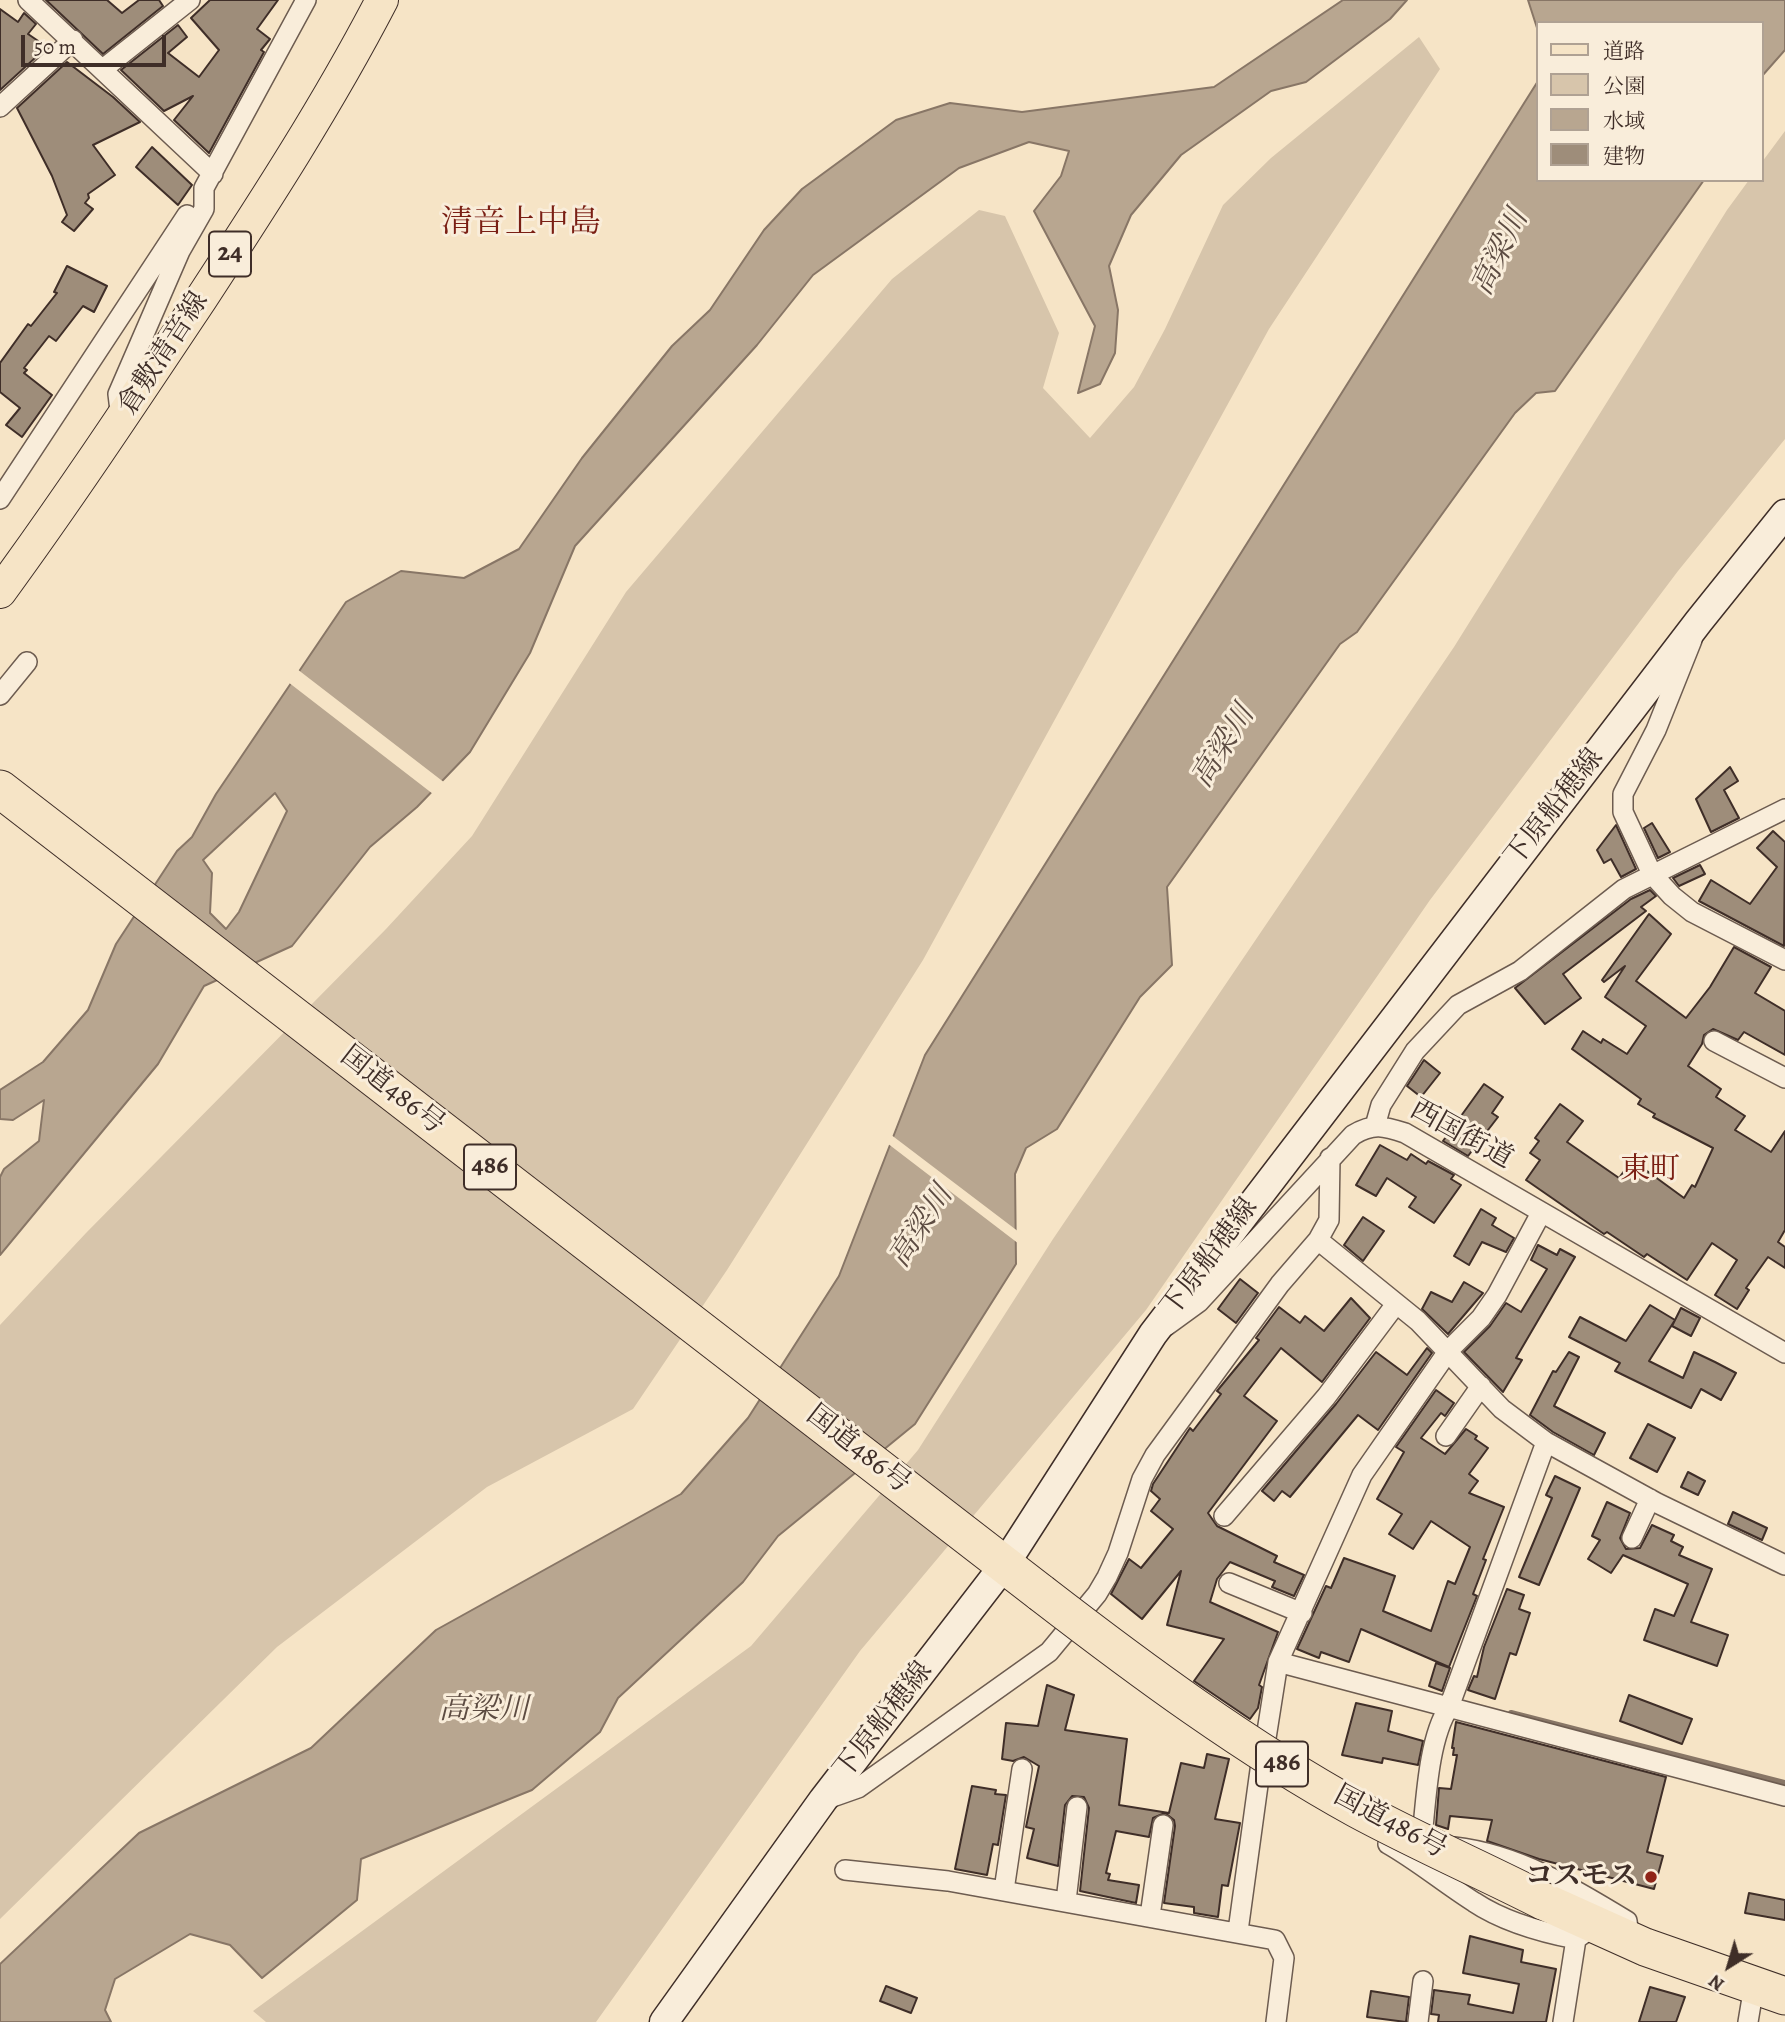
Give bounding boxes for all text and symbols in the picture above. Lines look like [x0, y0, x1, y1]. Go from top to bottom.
scale bar [24, 21, 170, 65]
legend [1536, 21, 1764, 182]
text: 50 m [34, 33, 76, 61]
text: 道路 [1603, 37, 1645, 65]
text: 公園 [1603, 72, 1645, 100]
text: 水域 [1603, 107, 1645, 135]
text: 建物 [1603, 142, 1645, 170]
district label: 清音上中島 [441, 205, 601, 243]
water label: 高梁川 [1465, 205, 1537, 301]
road number: 24 [209, 232, 251, 276]
street label: 倉敷清音線 [112, 286, 216, 422]
water label: 高梁川 [1185, 699, 1263, 795]
street label: 下原船穂線 [1499, 742, 1611, 874]
street label: 国道486号 [333, 1040, 451, 1142]
street label: 西国街道 [1404, 1093, 1518, 1177]
road number: 486 [464, 1144, 516, 1190]
district label: 東町 [1620, 1153, 1680, 1189]
water label: 高梁川 [882, 1179, 962, 1275]
street label: 下原船穂線 [1154, 1192, 1266, 1324]
street label: 国道486号 [799, 1399, 917, 1501]
street label: 下原船穂線 [828, 1655, 940, 1787]
water label: 高梁川 [439, 1693, 529, 1729]
road number: 486 [1256, 1742, 1308, 1786]
street label: 国道486号 [1328, 1779, 1452, 1867]
place label: コスモス [1525, 1860, 1637, 1894]
marker: コスモス [1643, 1869, 1659, 1885]
north arrow [1694, 1931, 1764, 2001]
text: N [1703, 1968, 1730, 1997]

